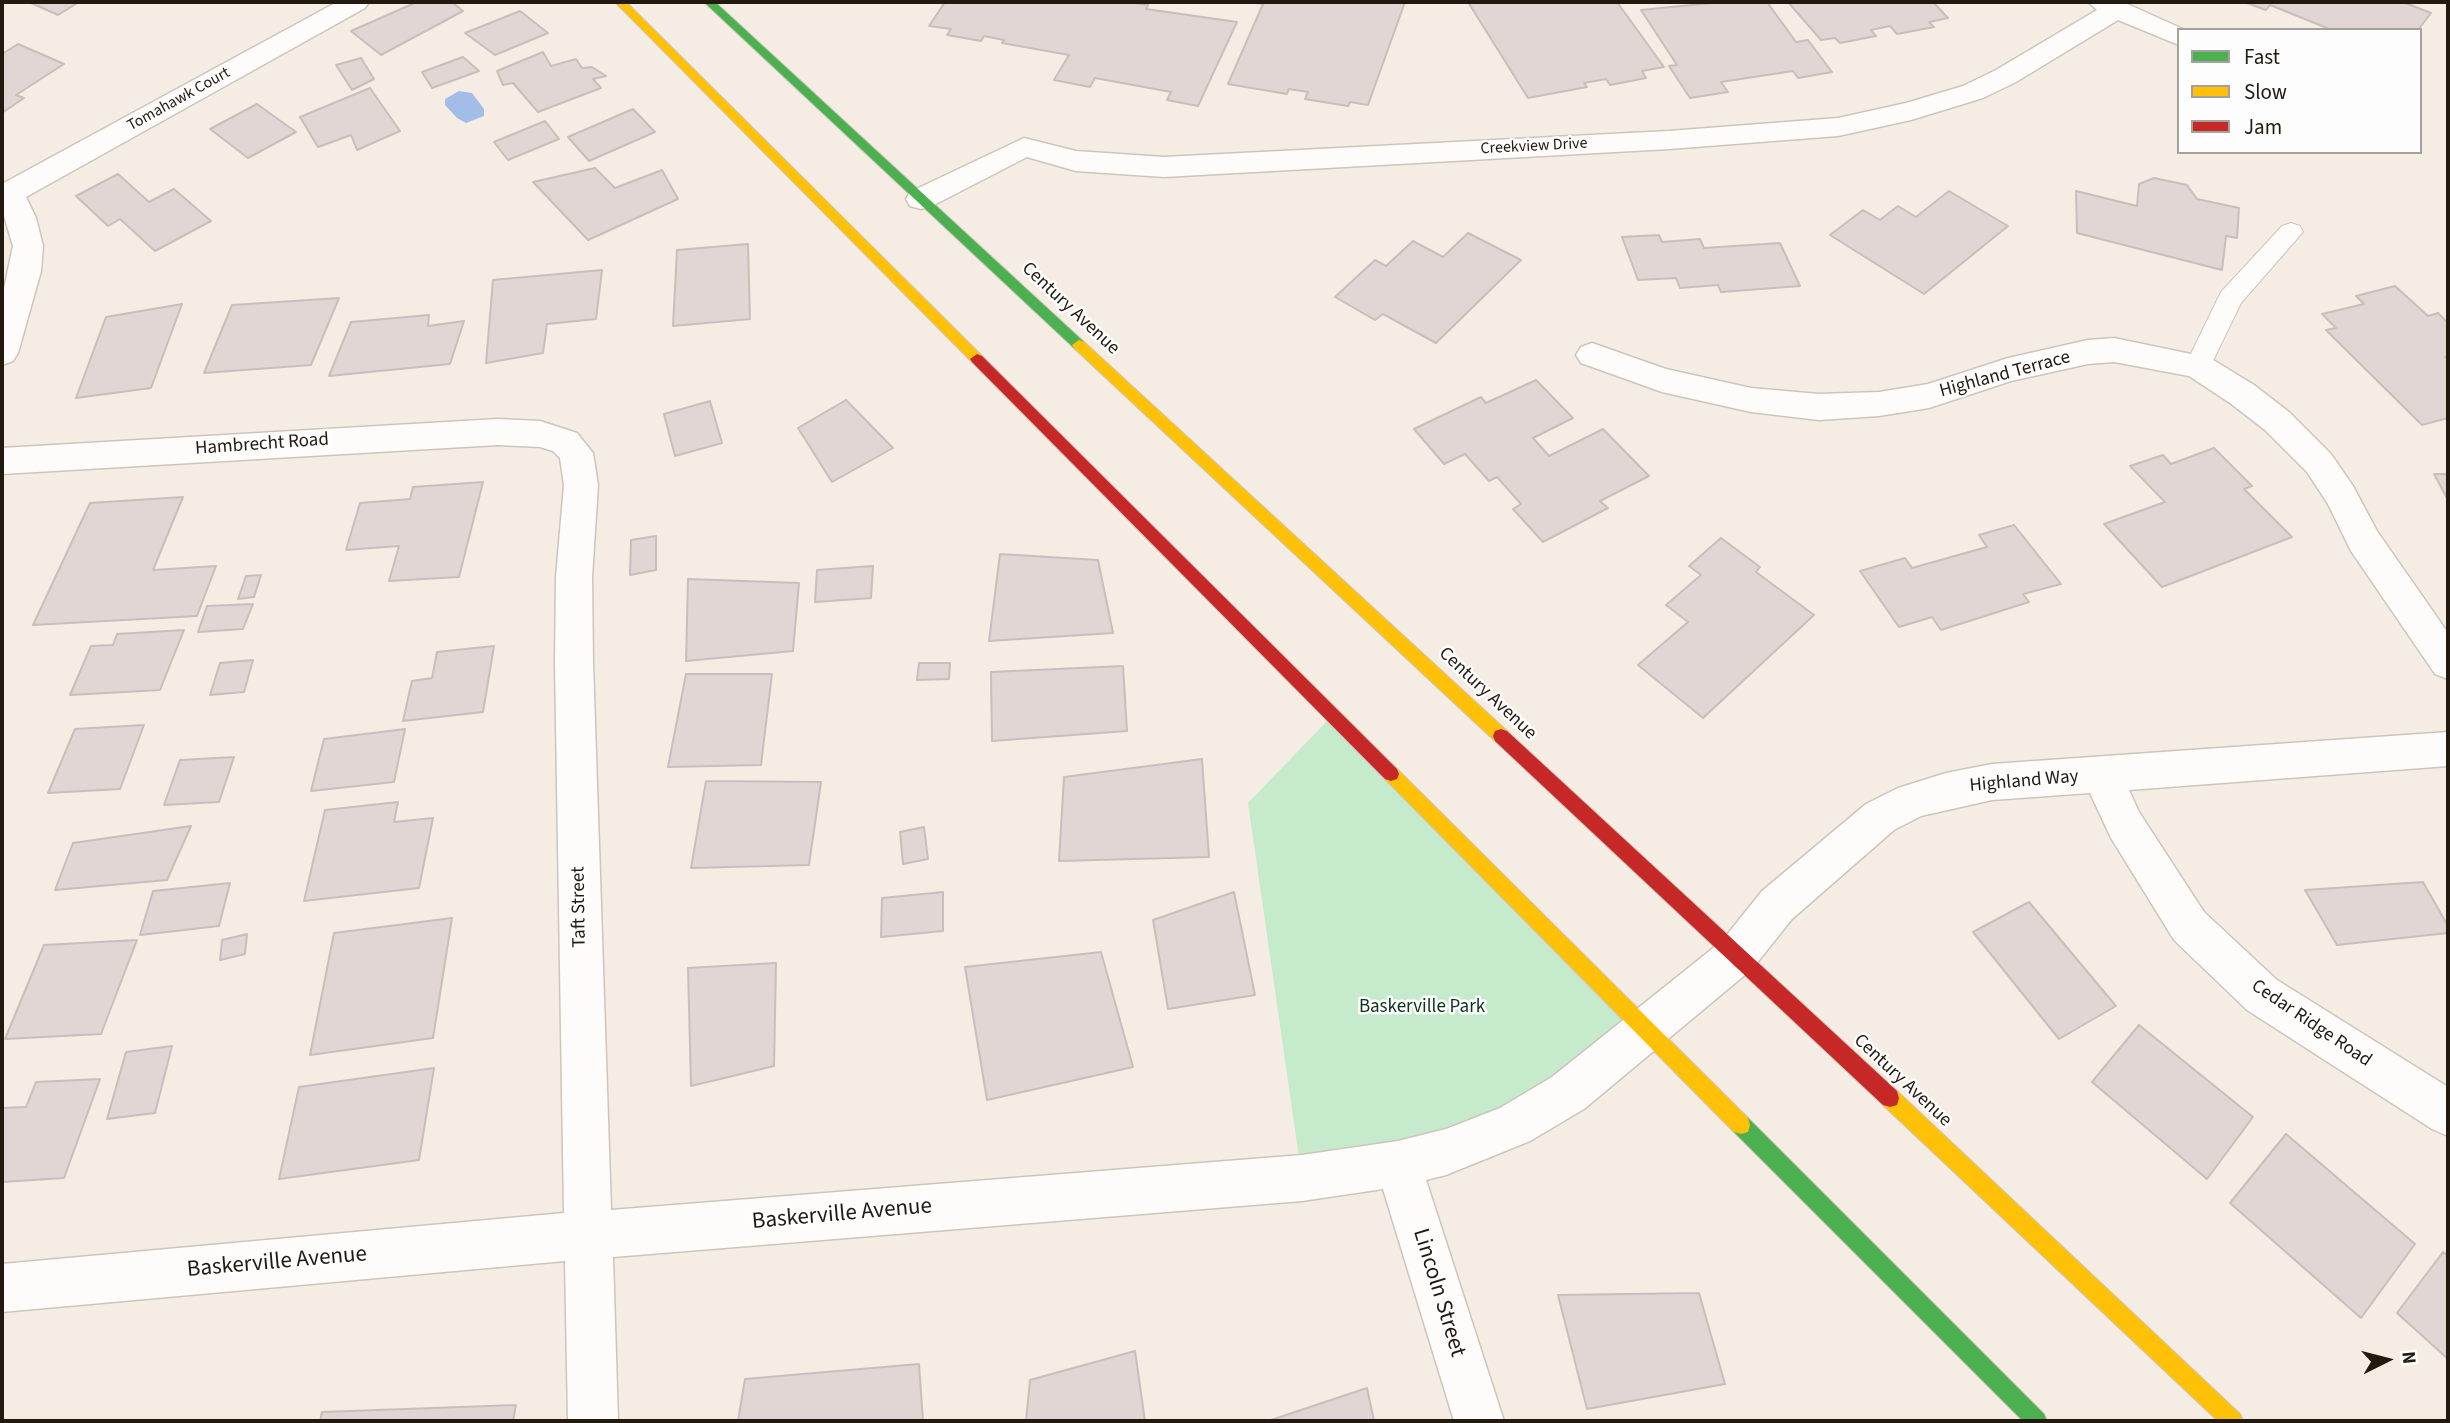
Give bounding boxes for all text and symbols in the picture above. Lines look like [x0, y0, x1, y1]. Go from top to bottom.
legend [2177, 28, 2422, 154]
text: Fast [2244, 42, 2280, 72]
street label: Tomahawk Court [124, 64, 234, 136]
text: Slow [2244, 77, 2287, 107]
text: Jam [2244, 112, 2282, 142]
street label: Creekview Drive [1480, 135, 1588, 159]
street label: Century Avenue [1016, 258, 1124, 360]
street label: Highland Terrace [1937, 347, 2073, 403]
street label: Hambrecht Road [194, 429, 330, 461]
street label: Century Avenue [1433, 643, 1541, 745]
street label: Highland Way [1969, 766, 2079, 798]
street label: Taft Street [568, 866, 592, 948]
street label: Cedar Ridge Road [2247, 975, 2375, 1073]
park label: Baskerville Park [1359, 997, 1485, 1019]
street label: Century Avenue [1848, 1030, 1956, 1132]
street label: Baskerville Avenue [751, 1193, 933, 1237]
street label: Lincoln Street [1405, 1226, 1471, 1360]
street label: Baskerville Avenue [186, 1241, 368, 1285]
north arrow [2352, 1325, 2422, 1395]
text: N [2394, 1350, 2422, 1365]

